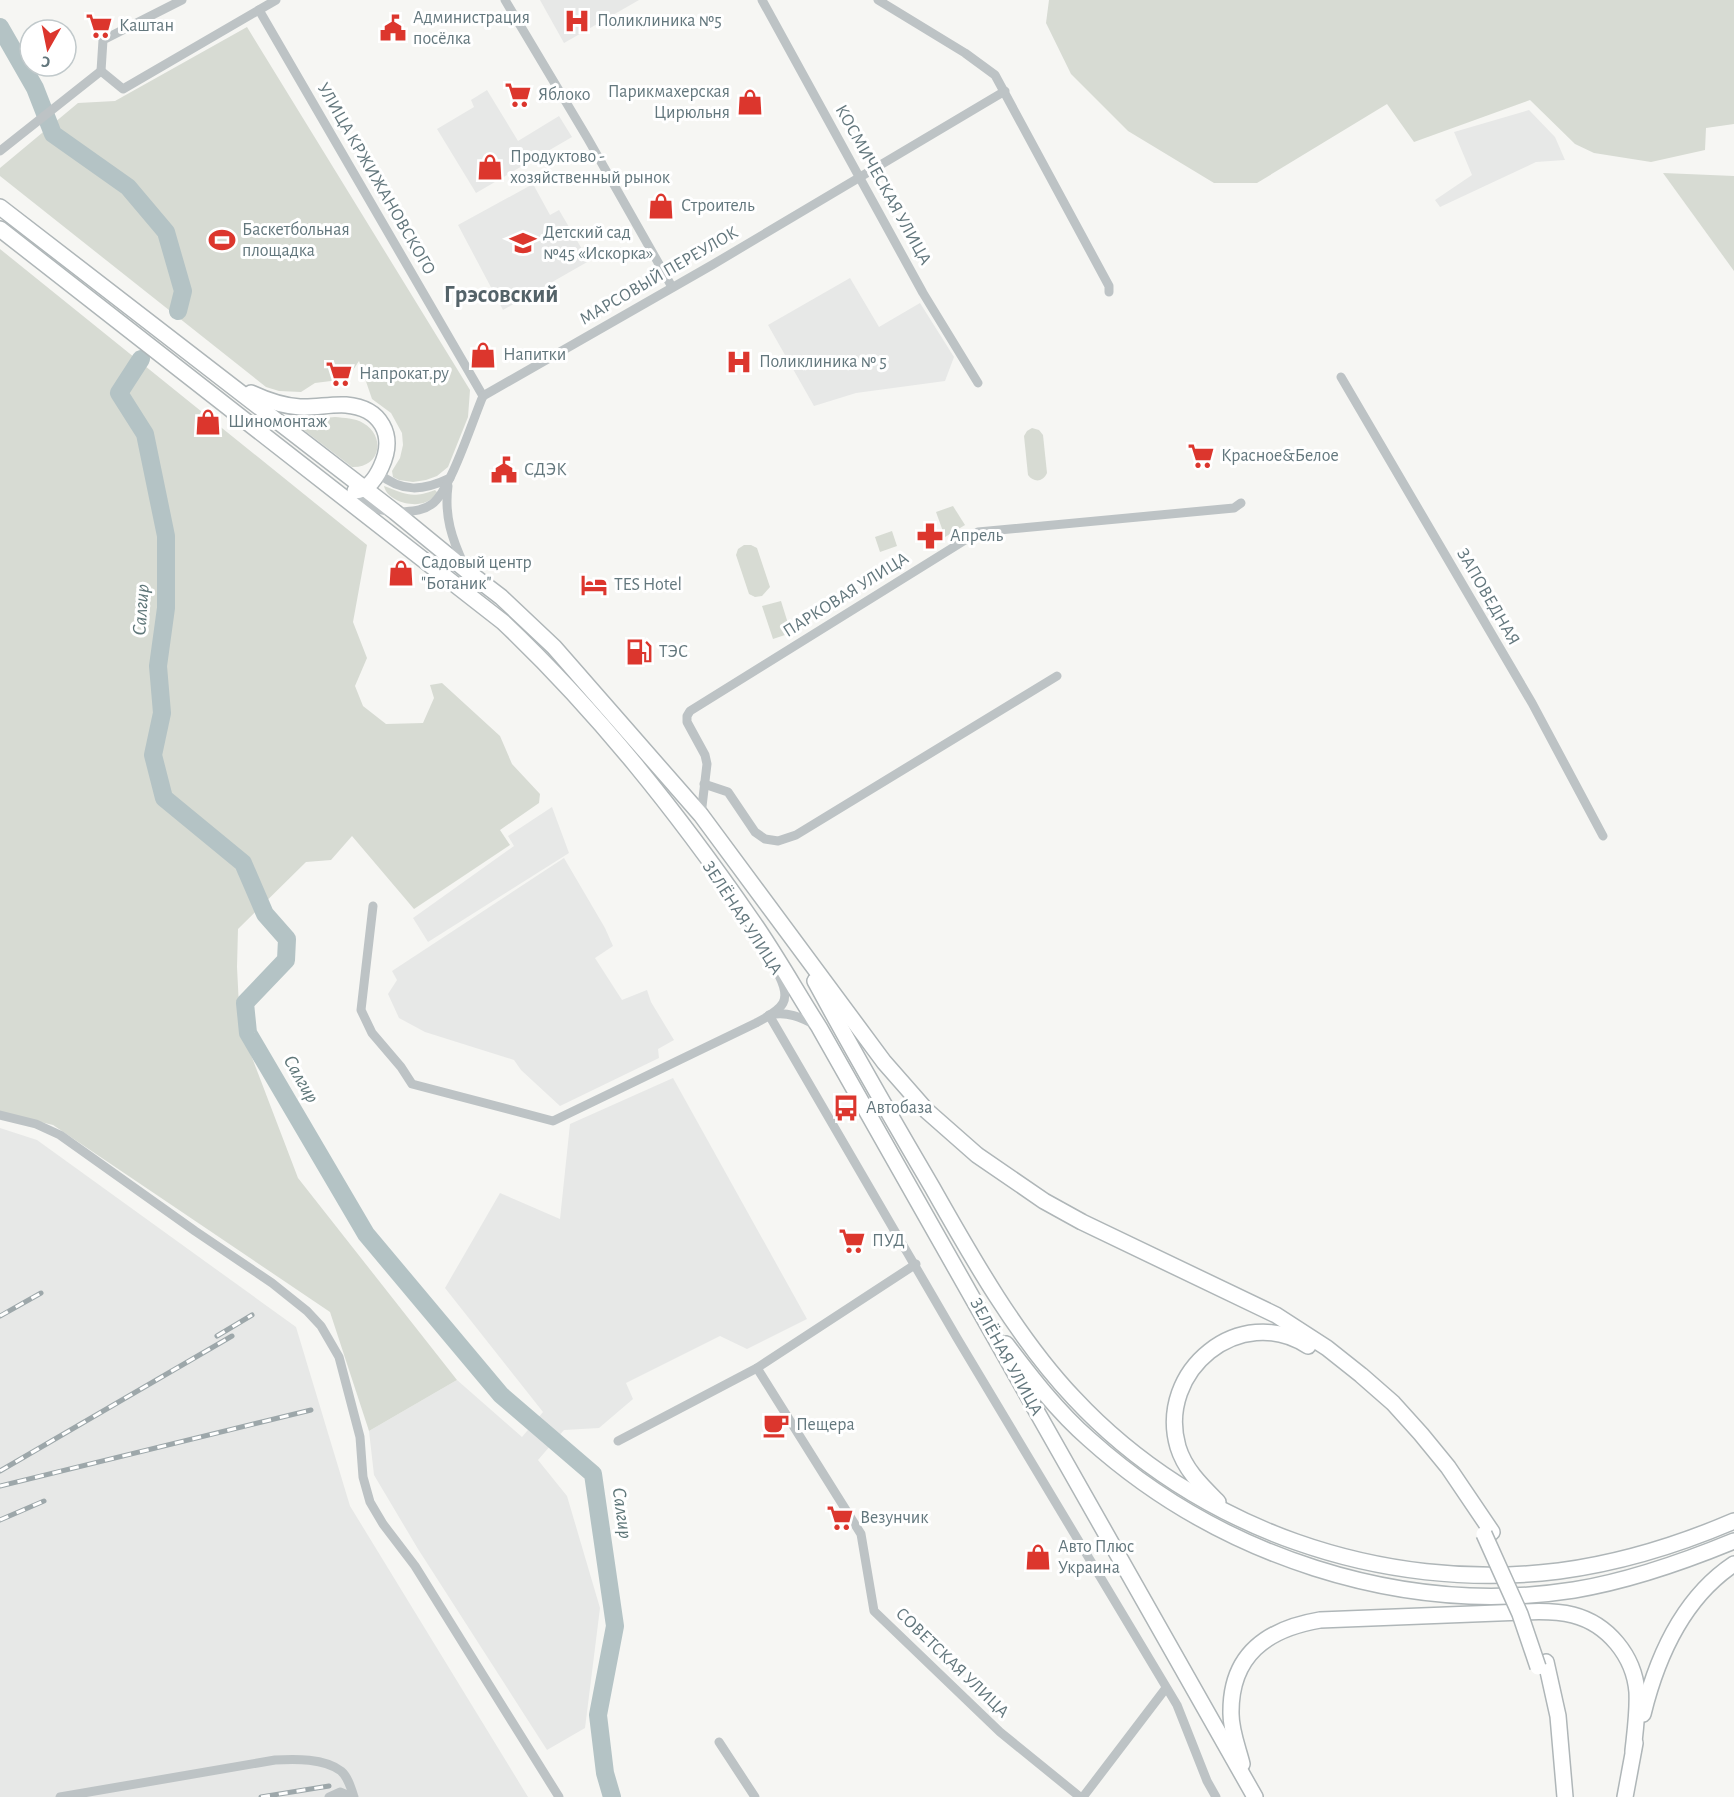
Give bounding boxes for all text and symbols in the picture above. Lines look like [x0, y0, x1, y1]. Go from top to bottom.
hospital icon: Поликлиника №5 [562, 6, 592, 36]
place label: Администрация посёлка [413, 9, 530, 48]
supermarket icon: Каштан [84, 11, 114, 41]
place label: Поликлиника №5 [597, 12, 722, 30]
public building icon: Администрация посёлка [378, 13, 408, 43]
place label: Каштан [119, 17, 174, 35]
north arrow [18, 18, 78, 78]
text: С [40, 53, 51, 70]
street label: УЛИЦА КРЖИЖАНОВСКОГО [314, 80, 438, 278]
supermarket icon: Яблоко [503, 80, 533, 110]
place label: Парикмахерская Цирюльня [608, 83, 730, 122]
place label: Яблоко [538, 85, 590, 104]
shop icon: Парикмахерская Цирюльня [735, 87, 765, 117]
street label: КОСМИЧЕСКАЯ УЛИЦА [832, 102, 935, 268]
place label: Продуктово - хозяйственный рынок [510, 148, 671, 187]
shop icon: Продуктово - хозяйственный рынок [475, 152, 505, 182]
shop icon: Строитель [646, 191, 676, 221]
place label: Строитель [681, 197, 755, 215]
place label: Баскетбольная площадка [242, 220, 350, 260]
street label: МАРСОВЫЙ ПЕРЕУЛОК [576, 221, 742, 329]
place label: Детский сад №45 «Искорка» [543, 224, 653, 263]
sports icon: Баскетбольная площадка [207, 225, 237, 255]
school or university icon: Детский сад №45 «Искорка» [508, 228, 538, 258]
district label: Грэсовский [444, 283, 558, 307]
shop icon: Напитки [468, 340, 498, 370]
place label: Напитки [503, 346, 566, 364]
hospital icon: Поликлиника № 5 [724, 347, 754, 377]
place label: Поликлиника № 5 [759, 353, 887, 371]
supermarket icon: Напрокат.ру [324, 359, 354, 389]
place label: Напрокат.ру [359, 365, 449, 383]
shop icon: Шиномонтаж [193, 407, 223, 437]
place label: Шиномонтаж [228, 413, 328, 431]
supermarket icon: Красное&Белое [1186, 441, 1216, 471]
place label: Красное&Белое [1221, 447, 1339, 465]
public building icon: СДЭК [489, 455, 519, 485]
place label: СДЭК [524, 461, 567, 479]
pharmacy icon: Апрель [915, 521, 945, 551]
place label: Апрель [950, 527, 1003, 545]
street label: ЗАПОВЕДНАЯ [1453, 546, 1523, 648]
street label: ПАРКОВАЯ УЛИЦА [780, 549, 912, 641]
place label: Садовый центр "Ботаник" [421, 554, 532, 593]
shop icon: Садовый центр "Ботаник" [386, 558, 416, 588]
hotel icon: TES Hotel [579, 570, 609, 600]
place label: TES Hotel [614, 576, 682, 594]
water label: Салгир [129, 583, 153, 636]
fuel station icon: ТЭС [624, 637, 654, 667]
place label: ТЭС [659, 643, 688, 661]
street label: ЗЕЛЁНАЯ УЛИЦА [699, 857, 787, 978]
water label: Салгир [279, 1052, 323, 1107]
bus stop icon: Автобаза [831, 1093, 861, 1123]
place label: Автобаза [866, 1098, 932, 1117]
supermarket icon: ПУД [837, 1226, 867, 1256]
place label: ПУД [872, 1232, 905, 1250]
street label: ЗЕЛЁНАЯ УЛИЦА [966, 1294, 1048, 1419]
cafe icon: Пещера [761, 1410, 791, 1440]
place label: Пещера [796, 1416, 855, 1434]
water label: Салгир [609, 1486, 636, 1540]
supermarket icon: Везунчик [825, 1503, 855, 1533]
place label: Везунчик [860, 1509, 929, 1527]
place label: Авто Плюс Украина [1058, 1538, 1134, 1577]
shop icon: Авто Плюс Украина [1023, 1542, 1053, 1572]
street label: СОВЕТСКАЯ УЛИЦА [892, 1604, 1012, 1722]

